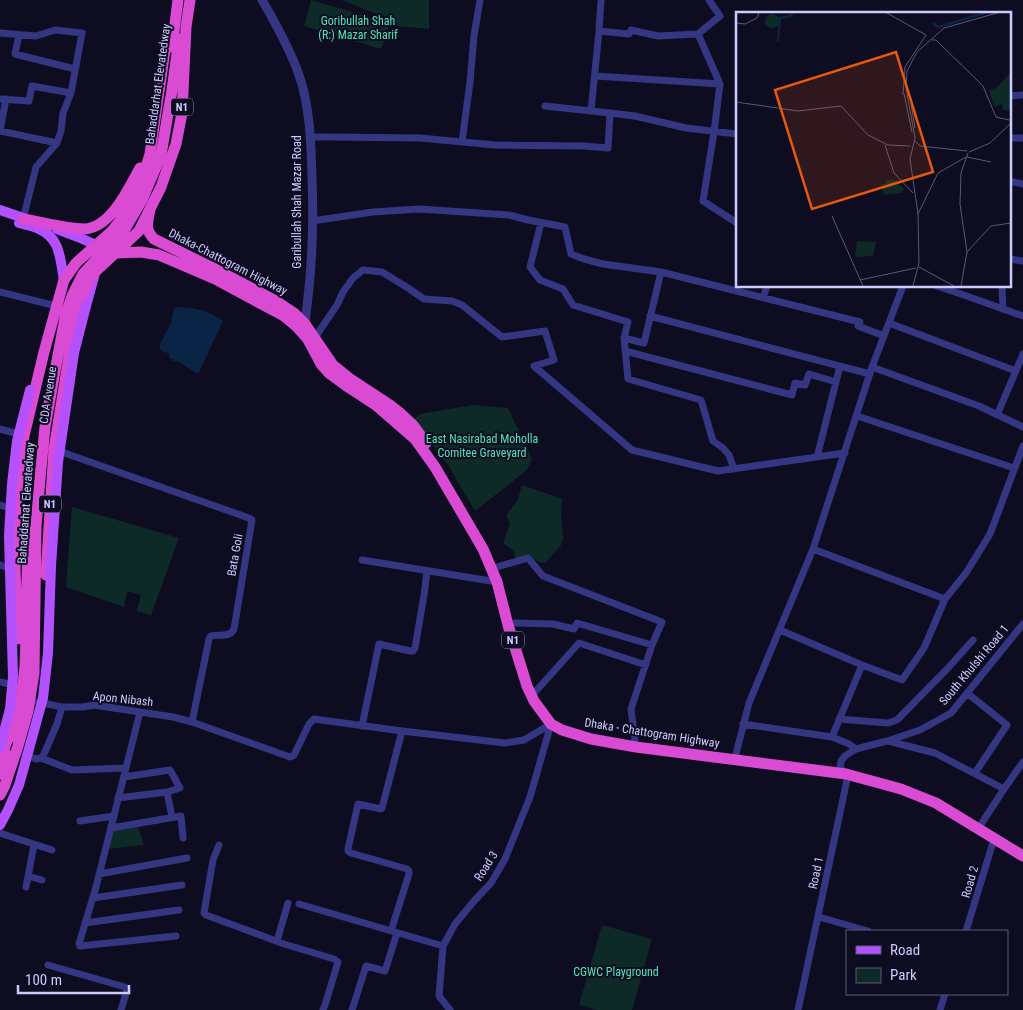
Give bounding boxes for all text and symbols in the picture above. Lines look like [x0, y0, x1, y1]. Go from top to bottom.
inset map [736, 12, 1010, 288]
park label: Goribullah Shah (R:) Mazar Sharif [318, 14, 398, 42]
street label: Bahaddarhat Elevatedway [143, 23, 173, 145]
road number: N1 [171, 98, 193, 115]
street label: Garibullah Shah Mazar Road [290, 135, 304, 269]
street label: Dhaka-Chattogram Highway [166, 226, 290, 298]
street label: CDA Avenue [37, 365, 59, 425]
park label: East Nasirabad Moholla Comitee Graveyard [426, 432, 539, 460]
street label: Bahaddarhat Elevatedway [15, 442, 37, 564]
road number: N1 [39, 496, 61, 512]
street label: Bata Goli [224, 533, 246, 577]
street label: South Khulshi Road 1 [936, 622, 1012, 708]
road number: N1 [502, 632, 524, 648]
street label: Apon Nibash [92, 689, 154, 709]
street label: Dhaka - Chattogram Highway [583, 715, 721, 751]
street label: Road 3 [471, 848, 501, 884]
street label: Road 1 [806, 856, 826, 890]
street label: Road 2 [959, 864, 981, 900]
legend [846, 930, 1008, 995]
text: Road [890, 941, 920, 959]
scale bar [18, 962, 129, 994]
park label: CGWC Playground [573, 965, 659, 979]
text: Park [890, 966, 917, 984]
text: 100 m [25, 971, 62, 989]

